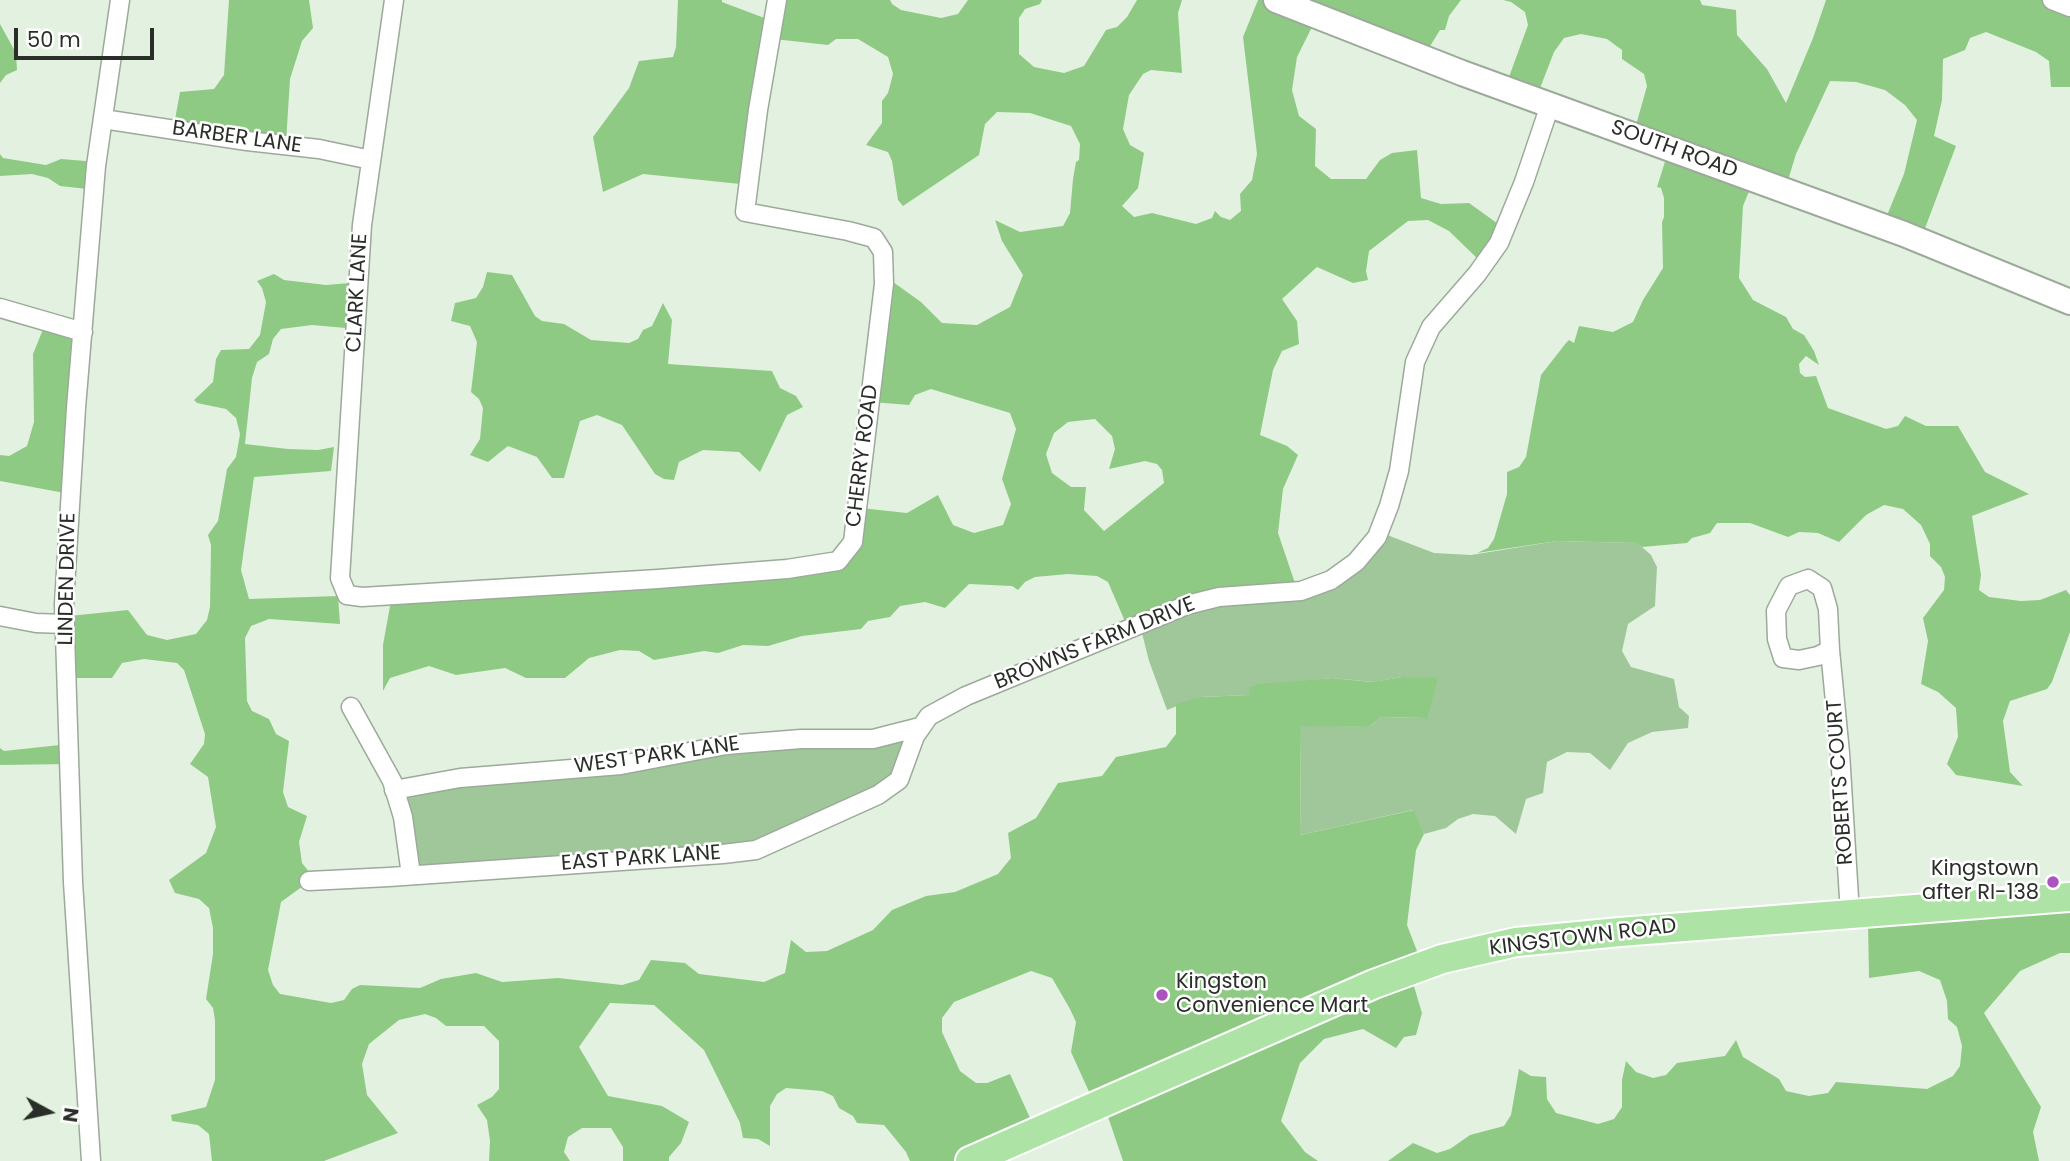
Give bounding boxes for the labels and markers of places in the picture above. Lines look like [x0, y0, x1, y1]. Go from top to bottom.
place label: Kingstown after RI-138 [1922, 857, 2039, 907]
marker: Kingstown after RI-138 [2045, 874, 2061, 890]
place label: Kingston Convenience Mart [1176, 970, 1368, 1020]
marker: Kingston Convenience Mart [1154, 987, 1170, 1003]

